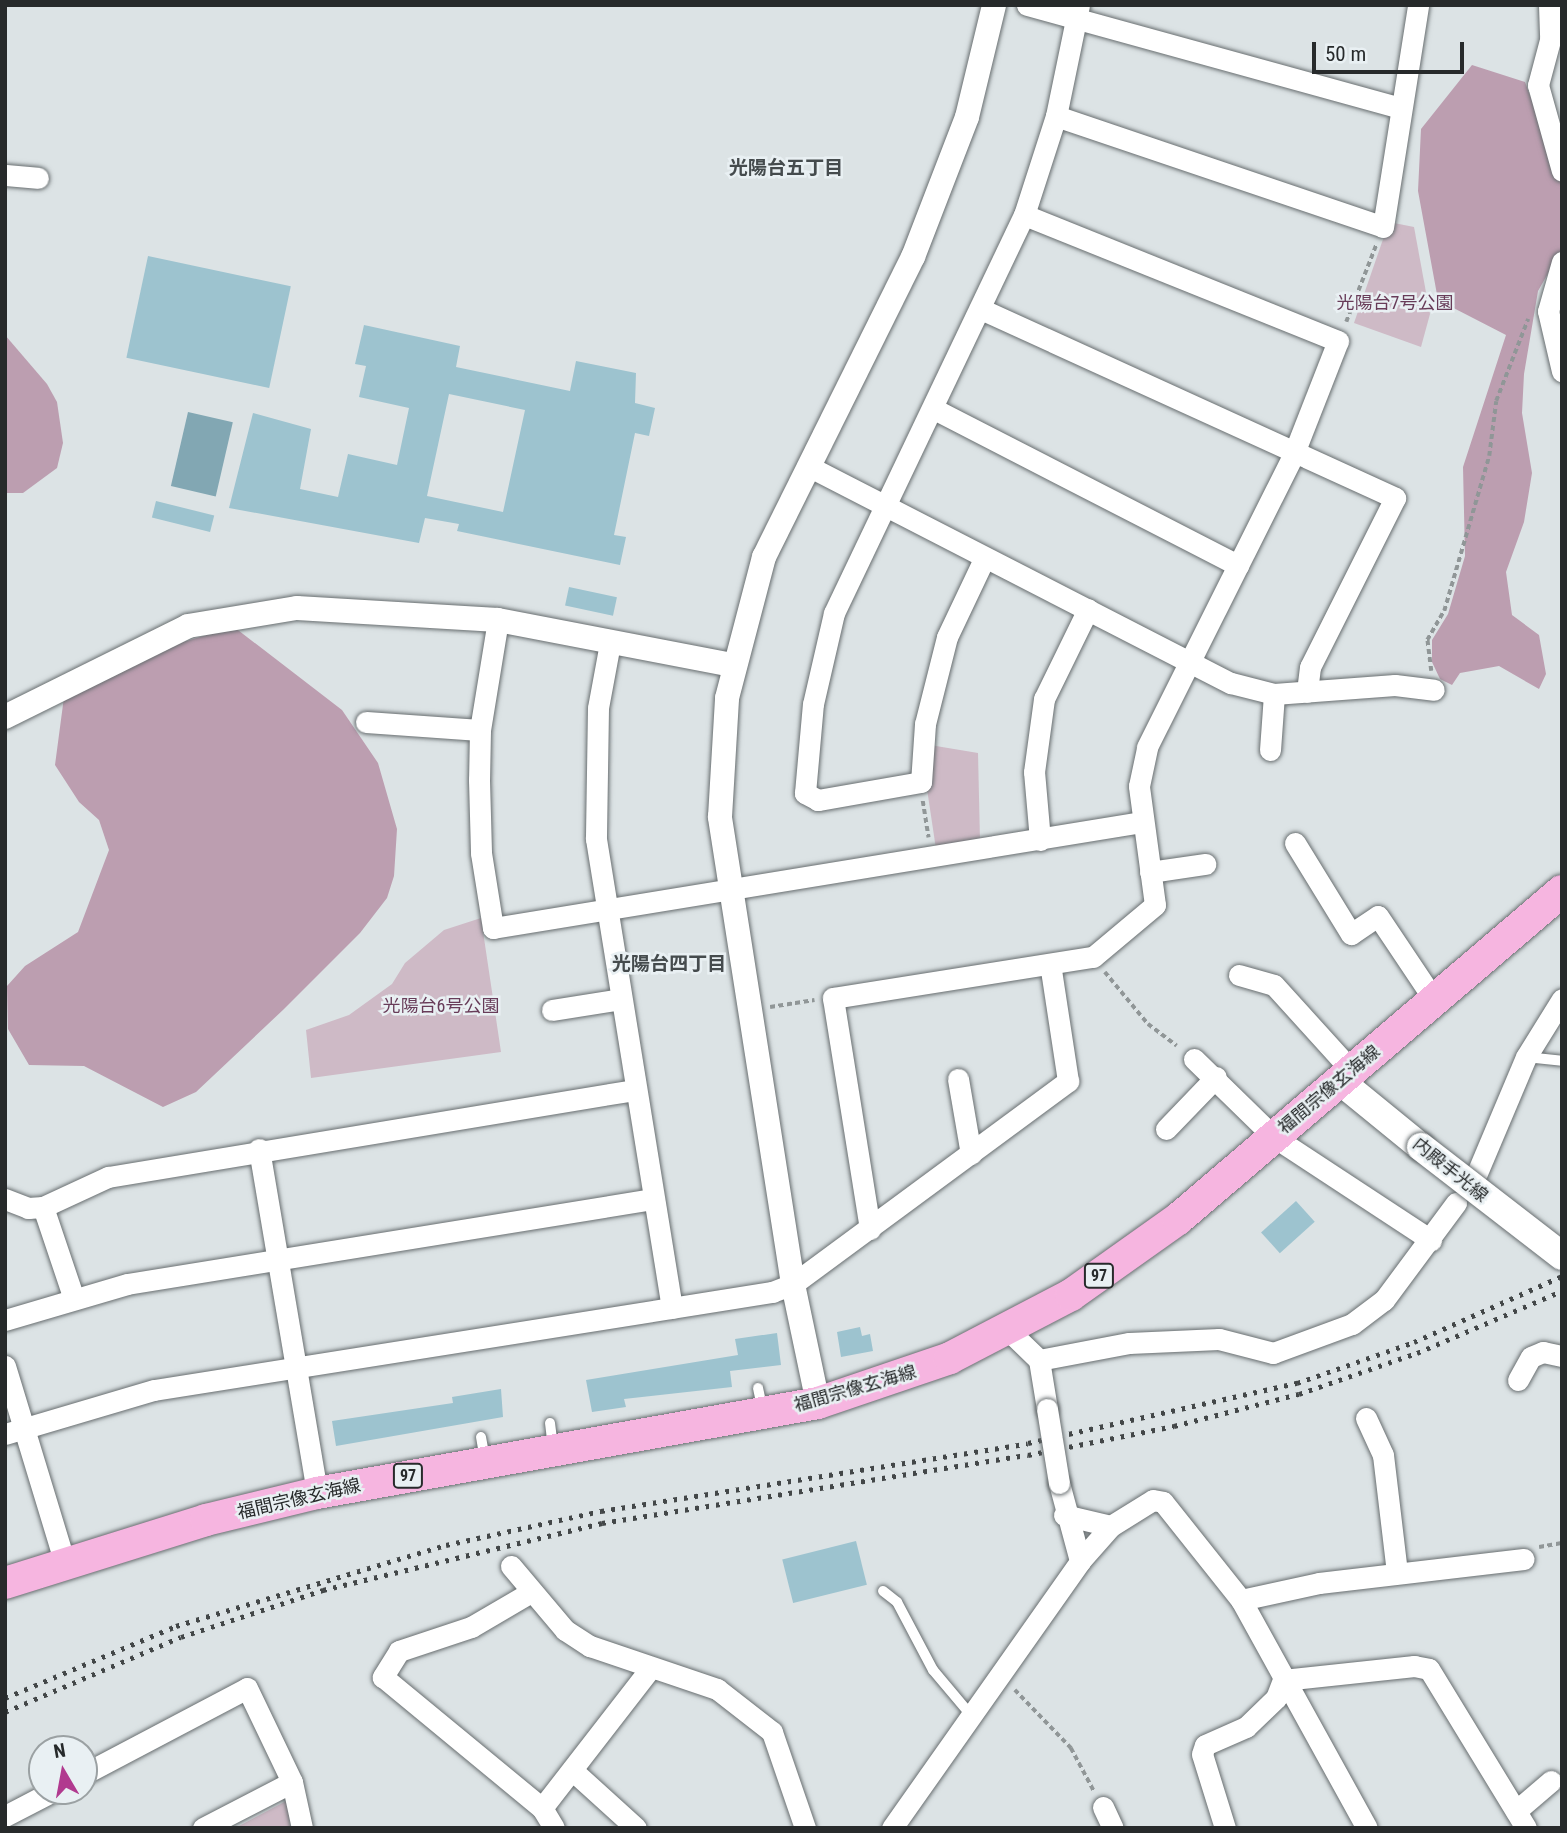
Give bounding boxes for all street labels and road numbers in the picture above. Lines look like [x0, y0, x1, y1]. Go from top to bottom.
street label: 福間宗像玄海線 [1274, 1041, 1384, 1139]
street label: 内殿手光線 [1408, 1133, 1492, 1207]
road number: 97 [1083, 1264, 1115, 1288]
street label: 福間宗像玄海線 [791, 1361, 919, 1417]
road number: 97 [392, 1464, 424, 1488]
street label: 福間宗像玄海線 [235, 1474, 363, 1524]

